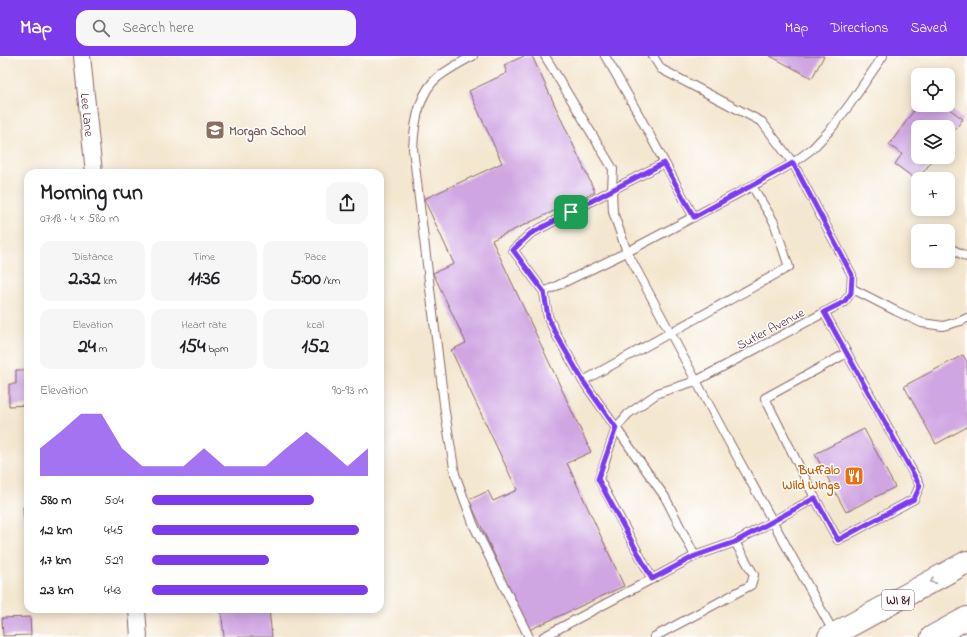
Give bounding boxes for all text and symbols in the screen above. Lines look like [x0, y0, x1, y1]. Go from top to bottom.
search box [76, 10, 356, 46]
text: Map [20, 15, 52, 42]
icon: search [90, 17, 112, 39]
text: Search here [122, 17, 194, 39]
text: Map [785, 18, 808, 39]
text: Directions [830, 18, 888, 39]
text: Saved [910, 18, 947, 39]
map controls [911, 68, 955, 268]
button: locate [911, 68, 955, 112]
street label: Lee Lane [75, 92, 98, 138]
school or university icon: Morgan School [204, 119, 226, 141]
button: layers [911, 120, 955, 164]
place label: Morgan School [229, 122, 306, 143]
button: + [911, 172, 955, 216]
text: Morning run [40, 178, 143, 210]
button: share [326, 182, 368, 224]
pin [554, 195, 588, 229]
icon: arrive [560, 201, 582, 223]
text: 07:18 · 4 × 580 m [40, 209, 119, 228]
button: − [911, 224, 955, 268]
text: Distance [72, 249, 113, 265]
text: Time [193, 249, 215, 265]
text: Pace [305, 249, 326, 265]
text: 2.32 [68, 265, 101, 294]
text: 11:36 [188, 265, 220, 294]
text: 5:00 [290, 265, 321, 294]
text: km [101, 273, 117, 289]
text: /km [321, 273, 340, 289]
street label: Sutler Avenue [733, 303, 808, 355]
text: Elevation [72, 317, 113, 333]
text: Heart rate [181, 317, 227, 333]
text: kcal [307, 317, 324, 333]
text: 24 [78, 333, 96, 362]
text: 154 [179, 333, 205, 362]
text: 152 [301, 333, 329, 362]
text: m [96, 341, 107, 357]
text: bpm [205, 341, 229, 357]
text: Elevation [40, 381, 88, 400]
text: 90–93 m [332, 381, 368, 400]
place label: Buffalo Wild Wings [782, 461, 840, 497]
restaurant icon: Buffalo Wild Wings [843, 465, 865, 487]
text: 580 m [40, 491, 71, 510]
text: 5:04 [104, 491, 124, 510]
text: 1.2 km [40, 521, 72, 540]
text: 4:45 [104, 521, 123, 540]
text: 1.7 km [40, 551, 71, 570]
text: 5:29 [104, 551, 123, 570]
one-way arrow [930, 576, 937, 583]
text: 2.3 km [40, 581, 74, 600]
text: 4:43 [104, 581, 121, 600]
road number: WI 81 [882, 590, 914, 610]

